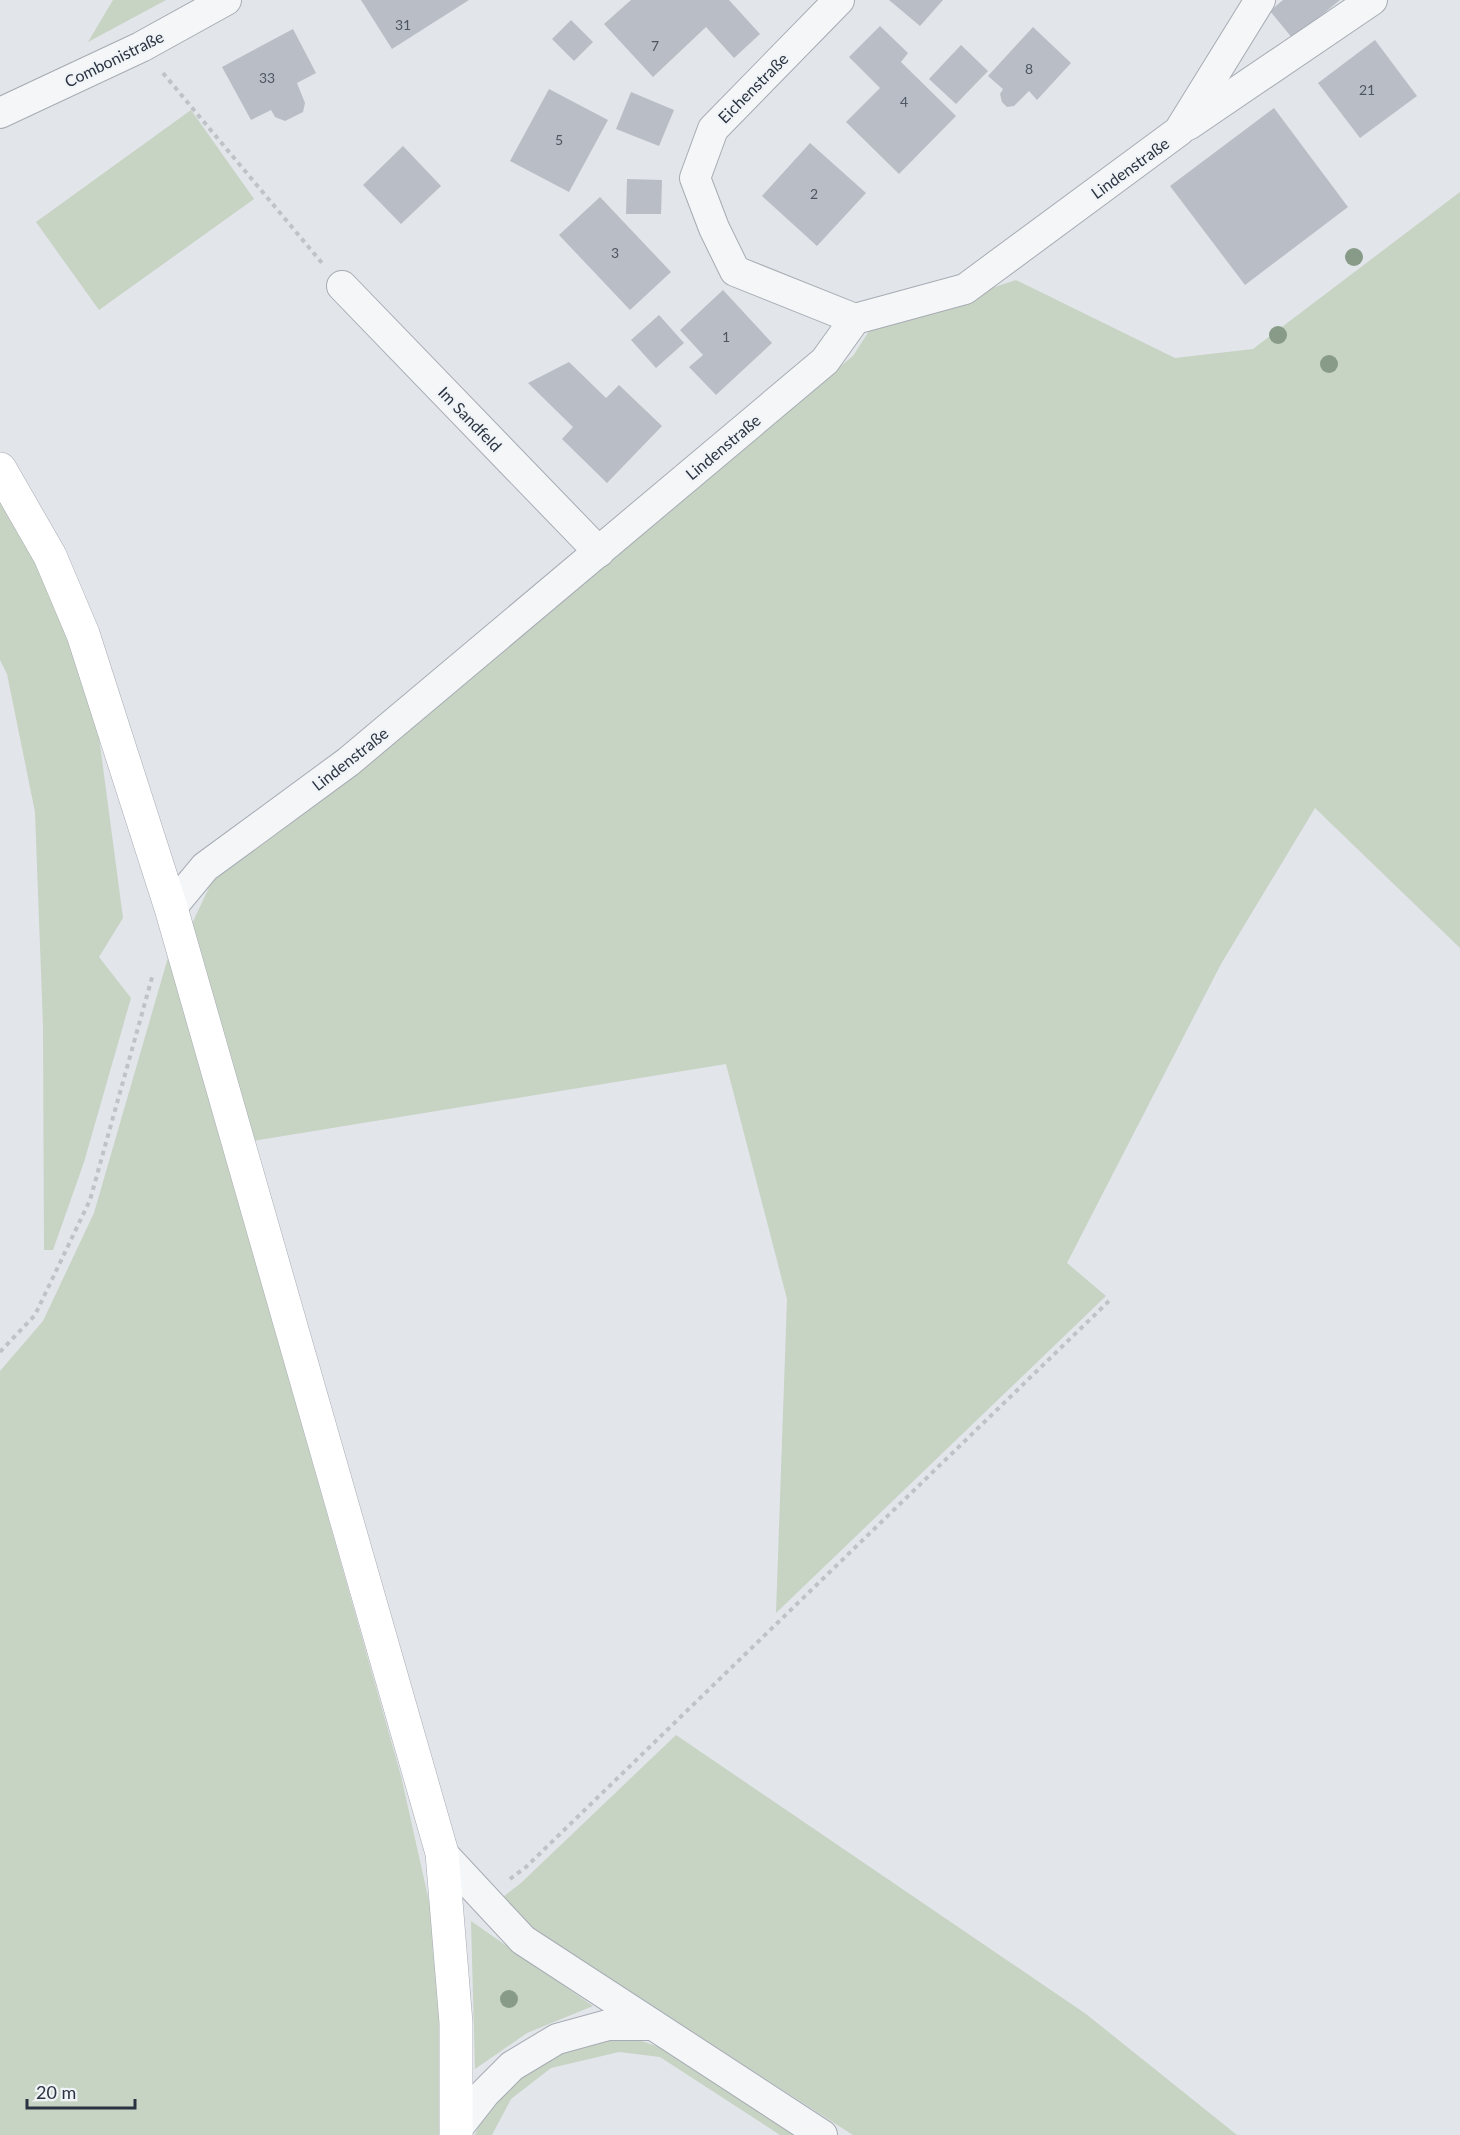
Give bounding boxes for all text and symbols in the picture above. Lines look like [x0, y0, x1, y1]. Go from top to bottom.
house number: 31 [395, 16, 411, 33]
street label: Combonistraße [61, 26, 166, 91]
house number: 7 [651, 37, 659, 54]
street label: Eichenstraße [714, 49, 792, 127]
house number: 8 [1025, 60, 1033, 77]
house number: 33 [259, 69, 275, 86]
house number: 21 [1359, 81, 1375, 98]
house number: 4 [900, 93, 908, 110]
house number: 5 [555, 131, 563, 148]
street label: Lindenstraße [1087, 133, 1172, 202]
house number: 2 [810, 185, 818, 202]
house number: 3 [611, 244, 619, 261]
house number: 1 [722, 328, 730, 345]
street label: Im Sandfeld [435, 382, 506, 455]
street label: Lindenstraße [682, 410, 764, 483]
street label: Lindenstraße [308, 723, 392, 794]
scale bar [27, 2072, 135, 2110]
text: 20 m [36, 2081, 76, 2103]

